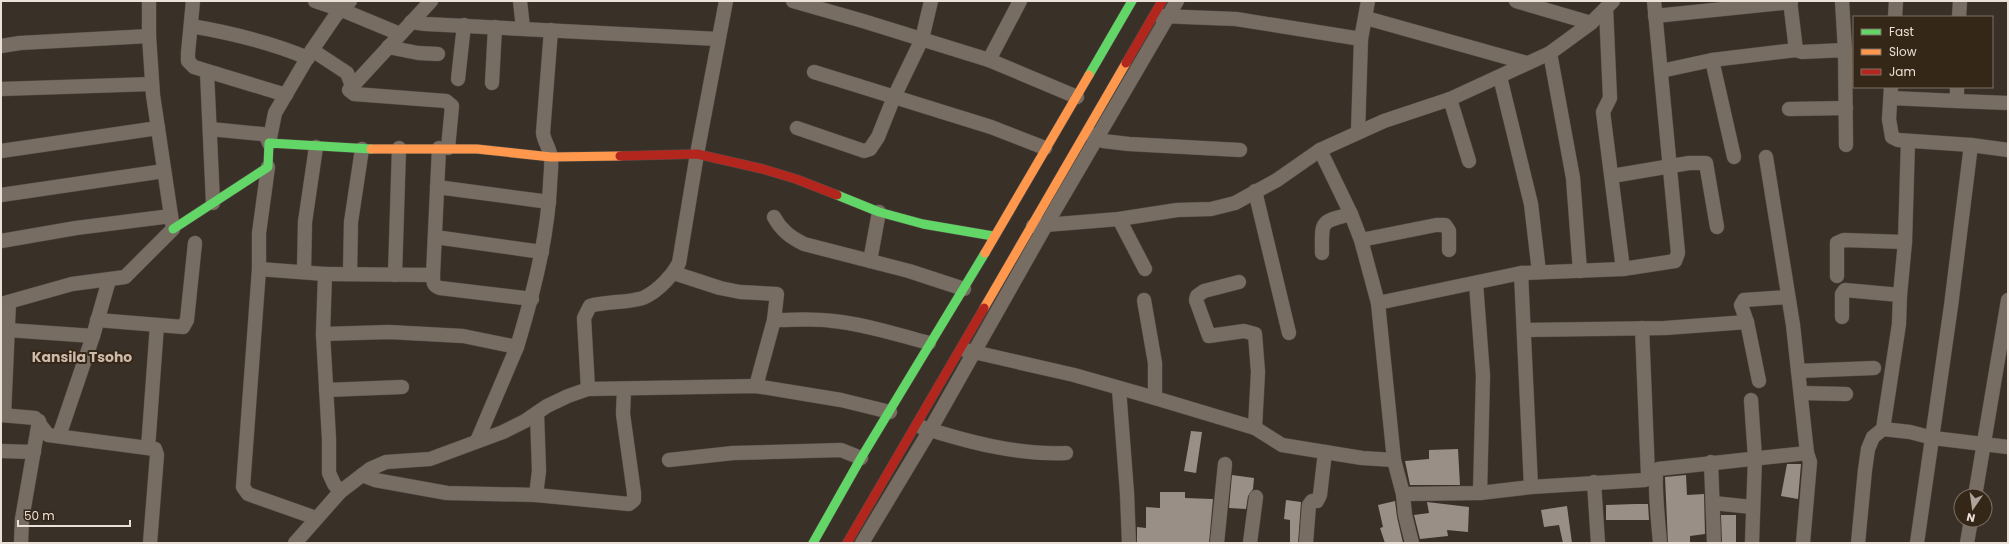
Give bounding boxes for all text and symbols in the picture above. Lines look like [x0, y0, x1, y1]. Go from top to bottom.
legend [1853, 16, 1993, 88]
text: Fast [1889, 23, 1914, 40]
text: Slow [1889, 43, 1917, 60]
text: Jam [1889, 63, 1916, 80]
district label: Kansila Tsoho [32, 347, 132, 367]
north arrow [1953, 488, 1993, 528]
scale bar [18, 502, 130, 528]
text: 50 m [24, 507, 55, 524]
text: N [1965, 509, 1977, 526]

